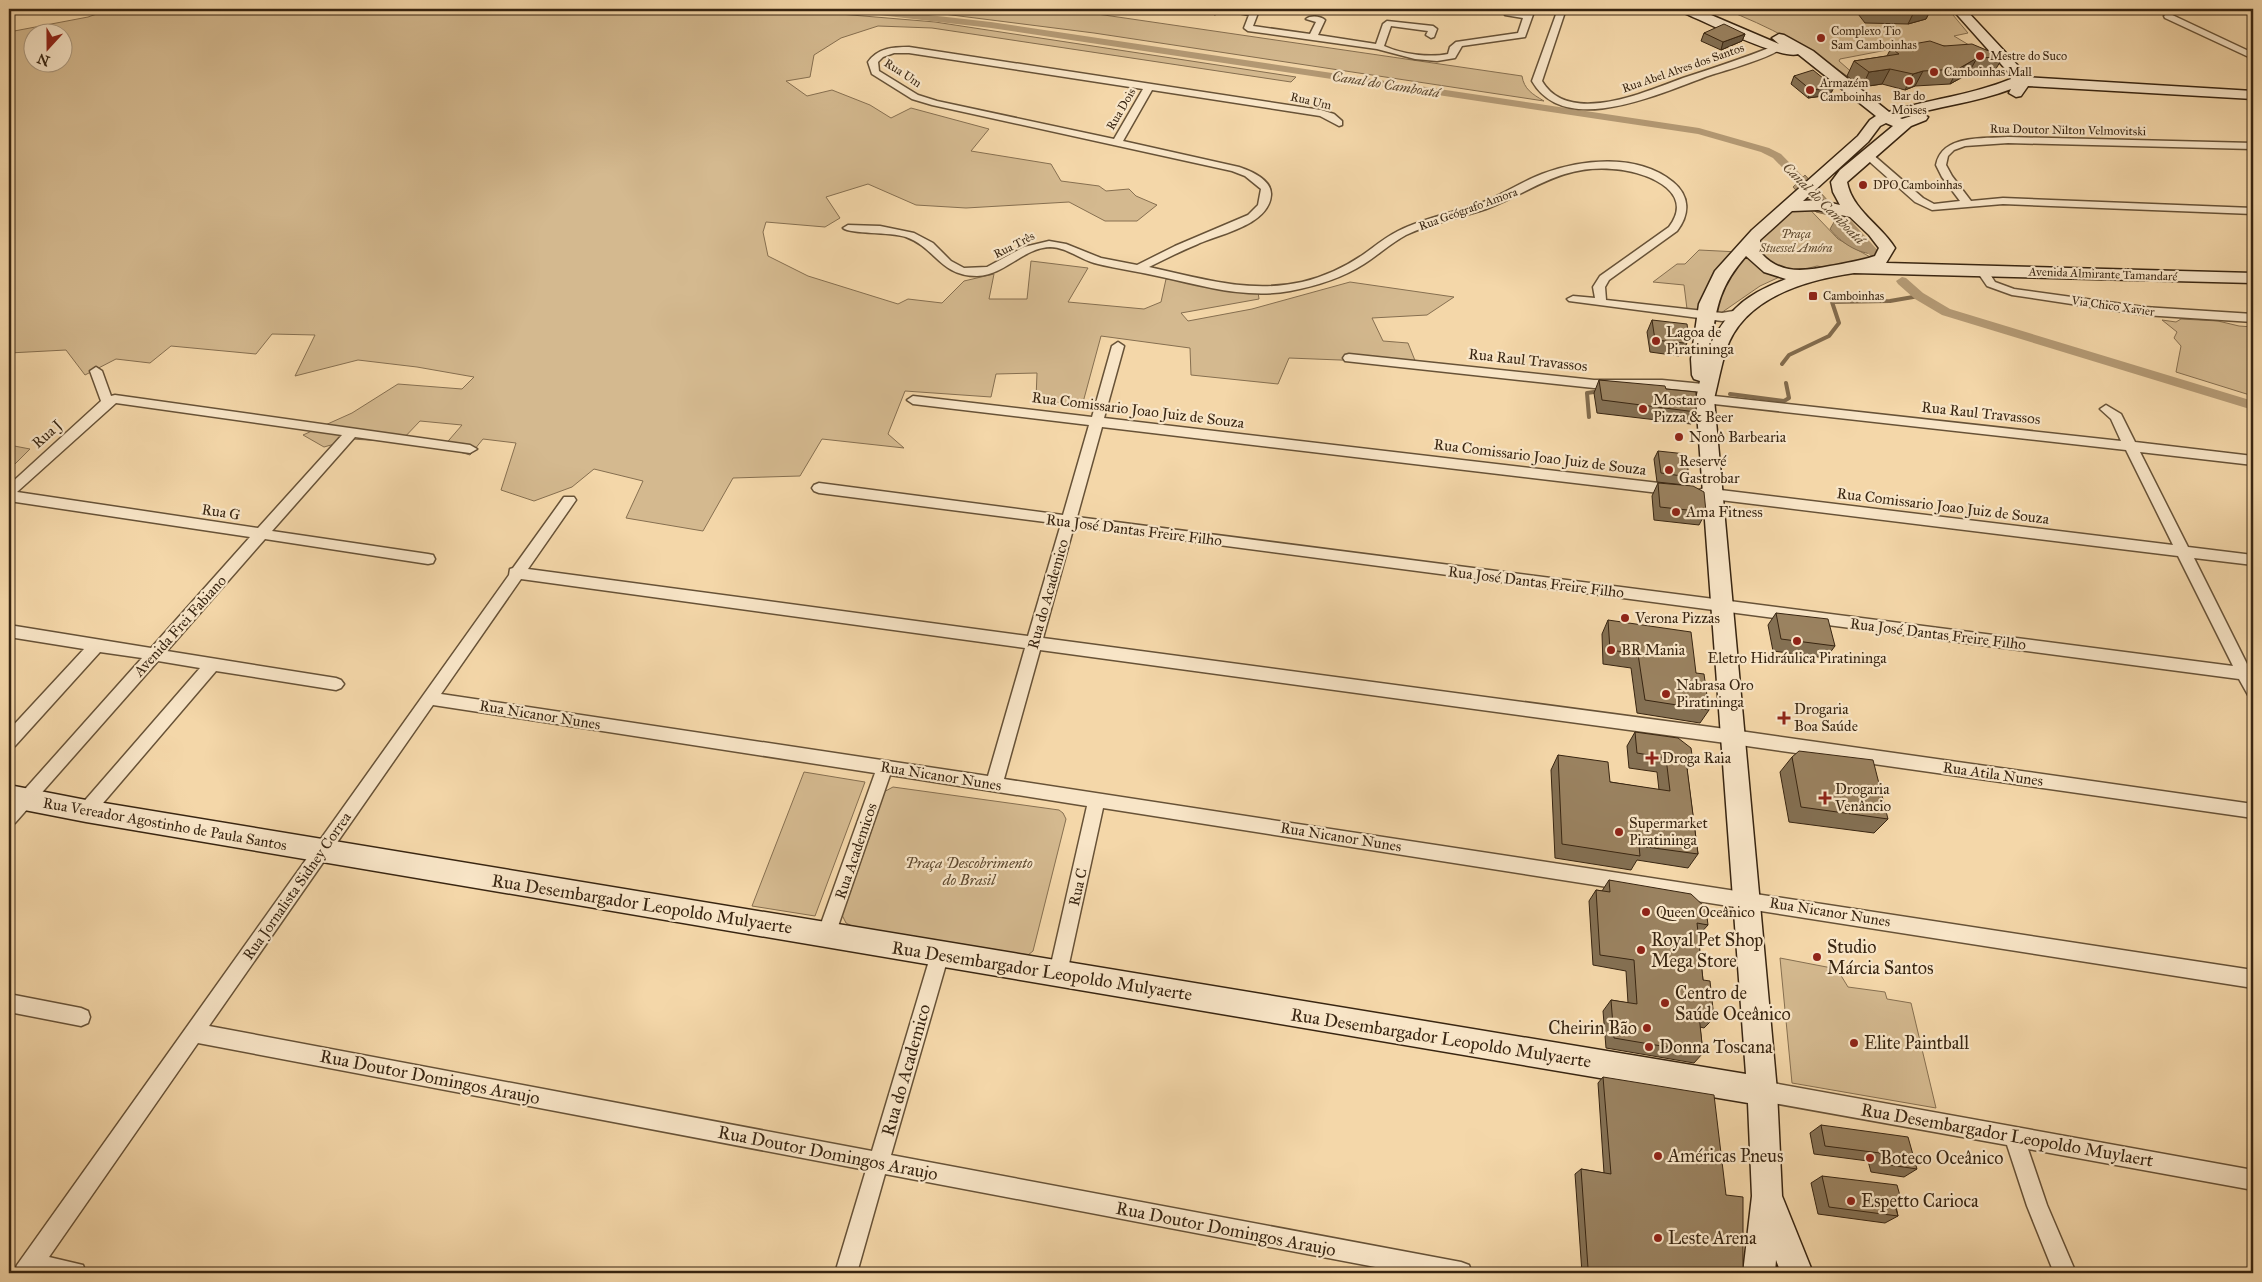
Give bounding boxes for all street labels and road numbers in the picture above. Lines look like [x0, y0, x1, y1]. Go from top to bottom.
street label: Rua Abel Alves dos Santos [1620, 41, 1746, 95]
street label: Rua Um [882, 56, 924, 90]
street label: Rua Dois [1104, 86, 1138, 132]
street label: Rua Um [1289, 89, 1333, 113]
street label: Rua Doutor Nilton Velmovitski [1990, 122, 2147, 138]
street label: Rua Geógrafo Amora [1417, 184, 1520, 234]
street label: Rua Três [991, 229, 1037, 261]
street label: Avenida Almirante Tamandaré [2027, 264, 2178, 284]
street label: Via Chico Xavier [2069, 293, 2156, 319]
street label: Rua Raul Travassos [1468, 345, 1588, 375]
street label: Rua Comissario Joao Juiz de Souza [1031, 388, 1246, 433]
street label: Rua Raul Travassos [1921, 398, 2041, 428]
street label: Rua J [28, 416, 66, 453]
street label: Rua Comissario Joao Juiz de Souza [1433, 435, 1648, 480]
street label: Rua Comissario Joao Juiz de Souza [1836, 484, 2051, 529]
street label: Rua G [200, 500, 242, 524]
street label: Rua José Dantas Freire Filho [1045, 510, 1223, 551]
street label: Rua do Academico [1024, 537, 1072, 651]
street label: Rua José Dantas Freire Filho [1447, 562, 1625, 603]
street label: Avenida Frei Fabiano [129, 571, 230, 681]
street label: Rua José Dantas Freire Filho [1849, 614, 2027, 655]
street label: Rua Nicanor Nunes [478, 697, 602, 733]
street label: Rua Nicanor Nunes [879, 758, 1003, 794]
street label: Rua Atila Nunes [1942, 758, 2044, 790]
street label: Rua Vereador Agostinho de Paula Santos [42, 794, 288, 854]
street label: Rua Academicos [831, 801, 881, 901]
street label: Rua Jornalista Sidney Correa [239, 808, 356, 964]
street label: Rua Nicanor Nunes [1279, 819, 1403, 855]
street label: Rua C [1065, 866, 1091, 908]
street label: Rua Desembargador Leopoldo Mulyaerte [490, 869, 794, 940]
street label: Rua Nicanor Nunes [1768, 894, 1892, 930]
street label: Rua Desembargador Leopoldo Mulyaerte [890, 936, 1194, 1007]
street label: Rua do Academico [877, 1001, 935, 1139]
street label: Rua Desembargador Leopoldo Mulyaerte [1289, 1003, 1593, 1074]
street label: Rua Doutor Domingos Araujo [318, 1045, 542, 1110]
street label: Rua Desembargador Leopoldo Muylaert [1859, 1098, 2156, 1173]
street label: Rua Doutor Domingos Araujo [716, 1121, 940, 1186]
street label: Rua Doutor Domingos Araujo [1114, 1197, 1338, 1262]

